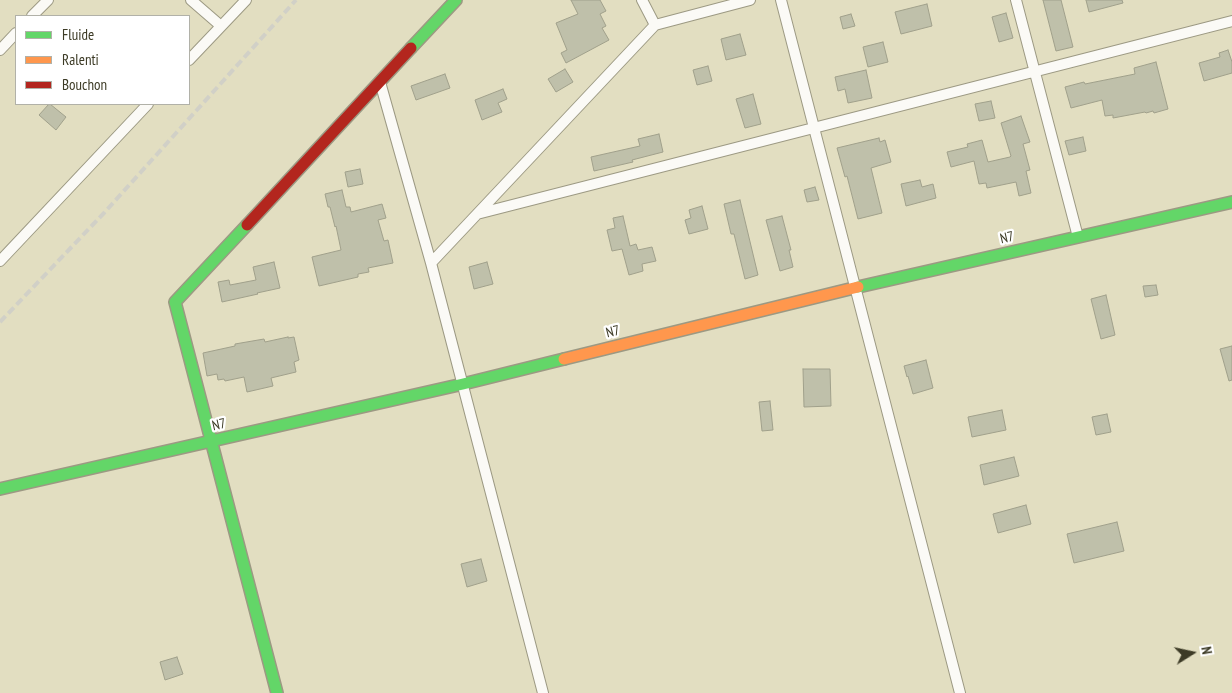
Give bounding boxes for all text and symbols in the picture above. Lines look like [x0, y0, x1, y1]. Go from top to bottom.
legend [15, 15, 190, 105]
text: Fluide [62, 25, 94, 44]
text: Ralenti [62, 50, 99, 69]
text: Bouchon [62, 75, 107, 94]
street label: N7 [998, 228, 1016, 248]
street label: N7 [604, 322, 622, 342]
street label: N7 [210, 415, 228, 435]
north arrow [1167, 628, 1217, 678]
text: N [1197, 645, 1216, 656]

